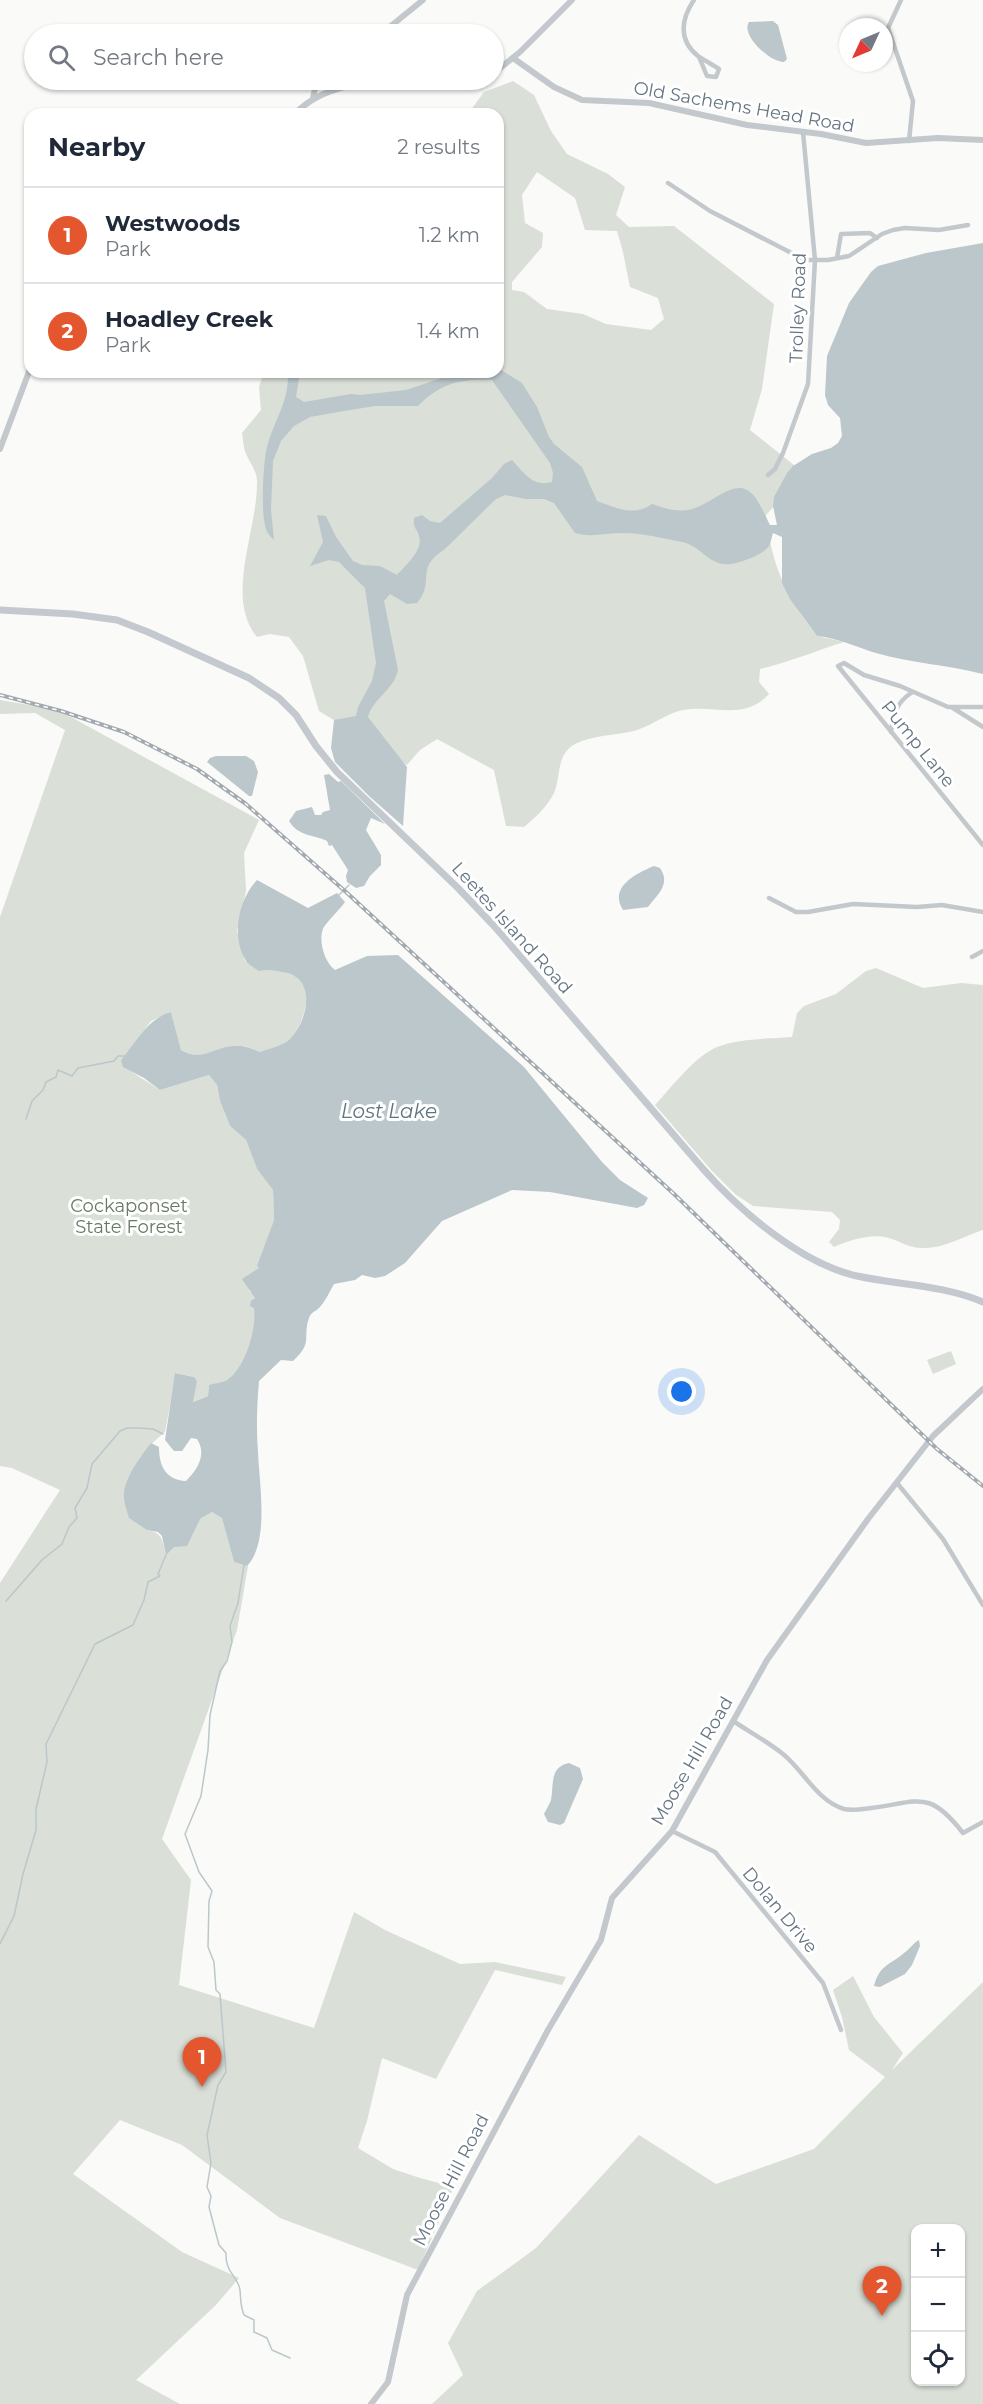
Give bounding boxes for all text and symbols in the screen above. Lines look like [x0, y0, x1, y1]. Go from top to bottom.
north arrow [839, 18, 893, 72]
search box [24, 24, 504, 90]
icon: search [45, 41, 78, 74]
text: Search here [93, 44, 224, 71]
street label: Old Sachems Head Road [632, 77, 856, 137]
text: Nearby [48, 131, 145, 163]
text: 2 results [397, 135, 480, 159]
text: Westwoods [105, 210, 240, 237]
text: 1 [64, 223, 71, 247]
text: 1.2 km [419, 223, 480, 247]
text: Park [105, 237, 151, 261]
street label: Trolley Road [785, 252, 811, 364]
text: Hoadley Creek [105, 306, 273, 333]
text: 2 [62, 319, 73, 343]
text: 1.4 km [417, 319, 480, 343]
text: Park [105, 333, 151, 357]
street label: Pump Lane [876, 696, 960, 792]
street label: Leetes Island Road [447, 858, 577, 998]
water label: Lost Lake [341, 1099, 437, 1123]
park label: Cockaponset State Forest [70, 1195, 188, 1238]
your location [667, 1377, 696, 1406]
street label: Moose Hill Road [646, 1693, 738, 1829]
street label: Dolan Drive [738, 1862, 822, 1958]
pin: 1 [182, 2038, 222, 2087]
street label: Moose Hill Road [408, 2110, 494, 2250]
map controls [911, 2224, 965, 2386]
button: + [911, 2224, 965, 2278]
pin: 2 [862, 2266, 902, 2316]
button: − [911, 2278, 965, 2332]
button: locate [911, 2332, 965, 2386]

